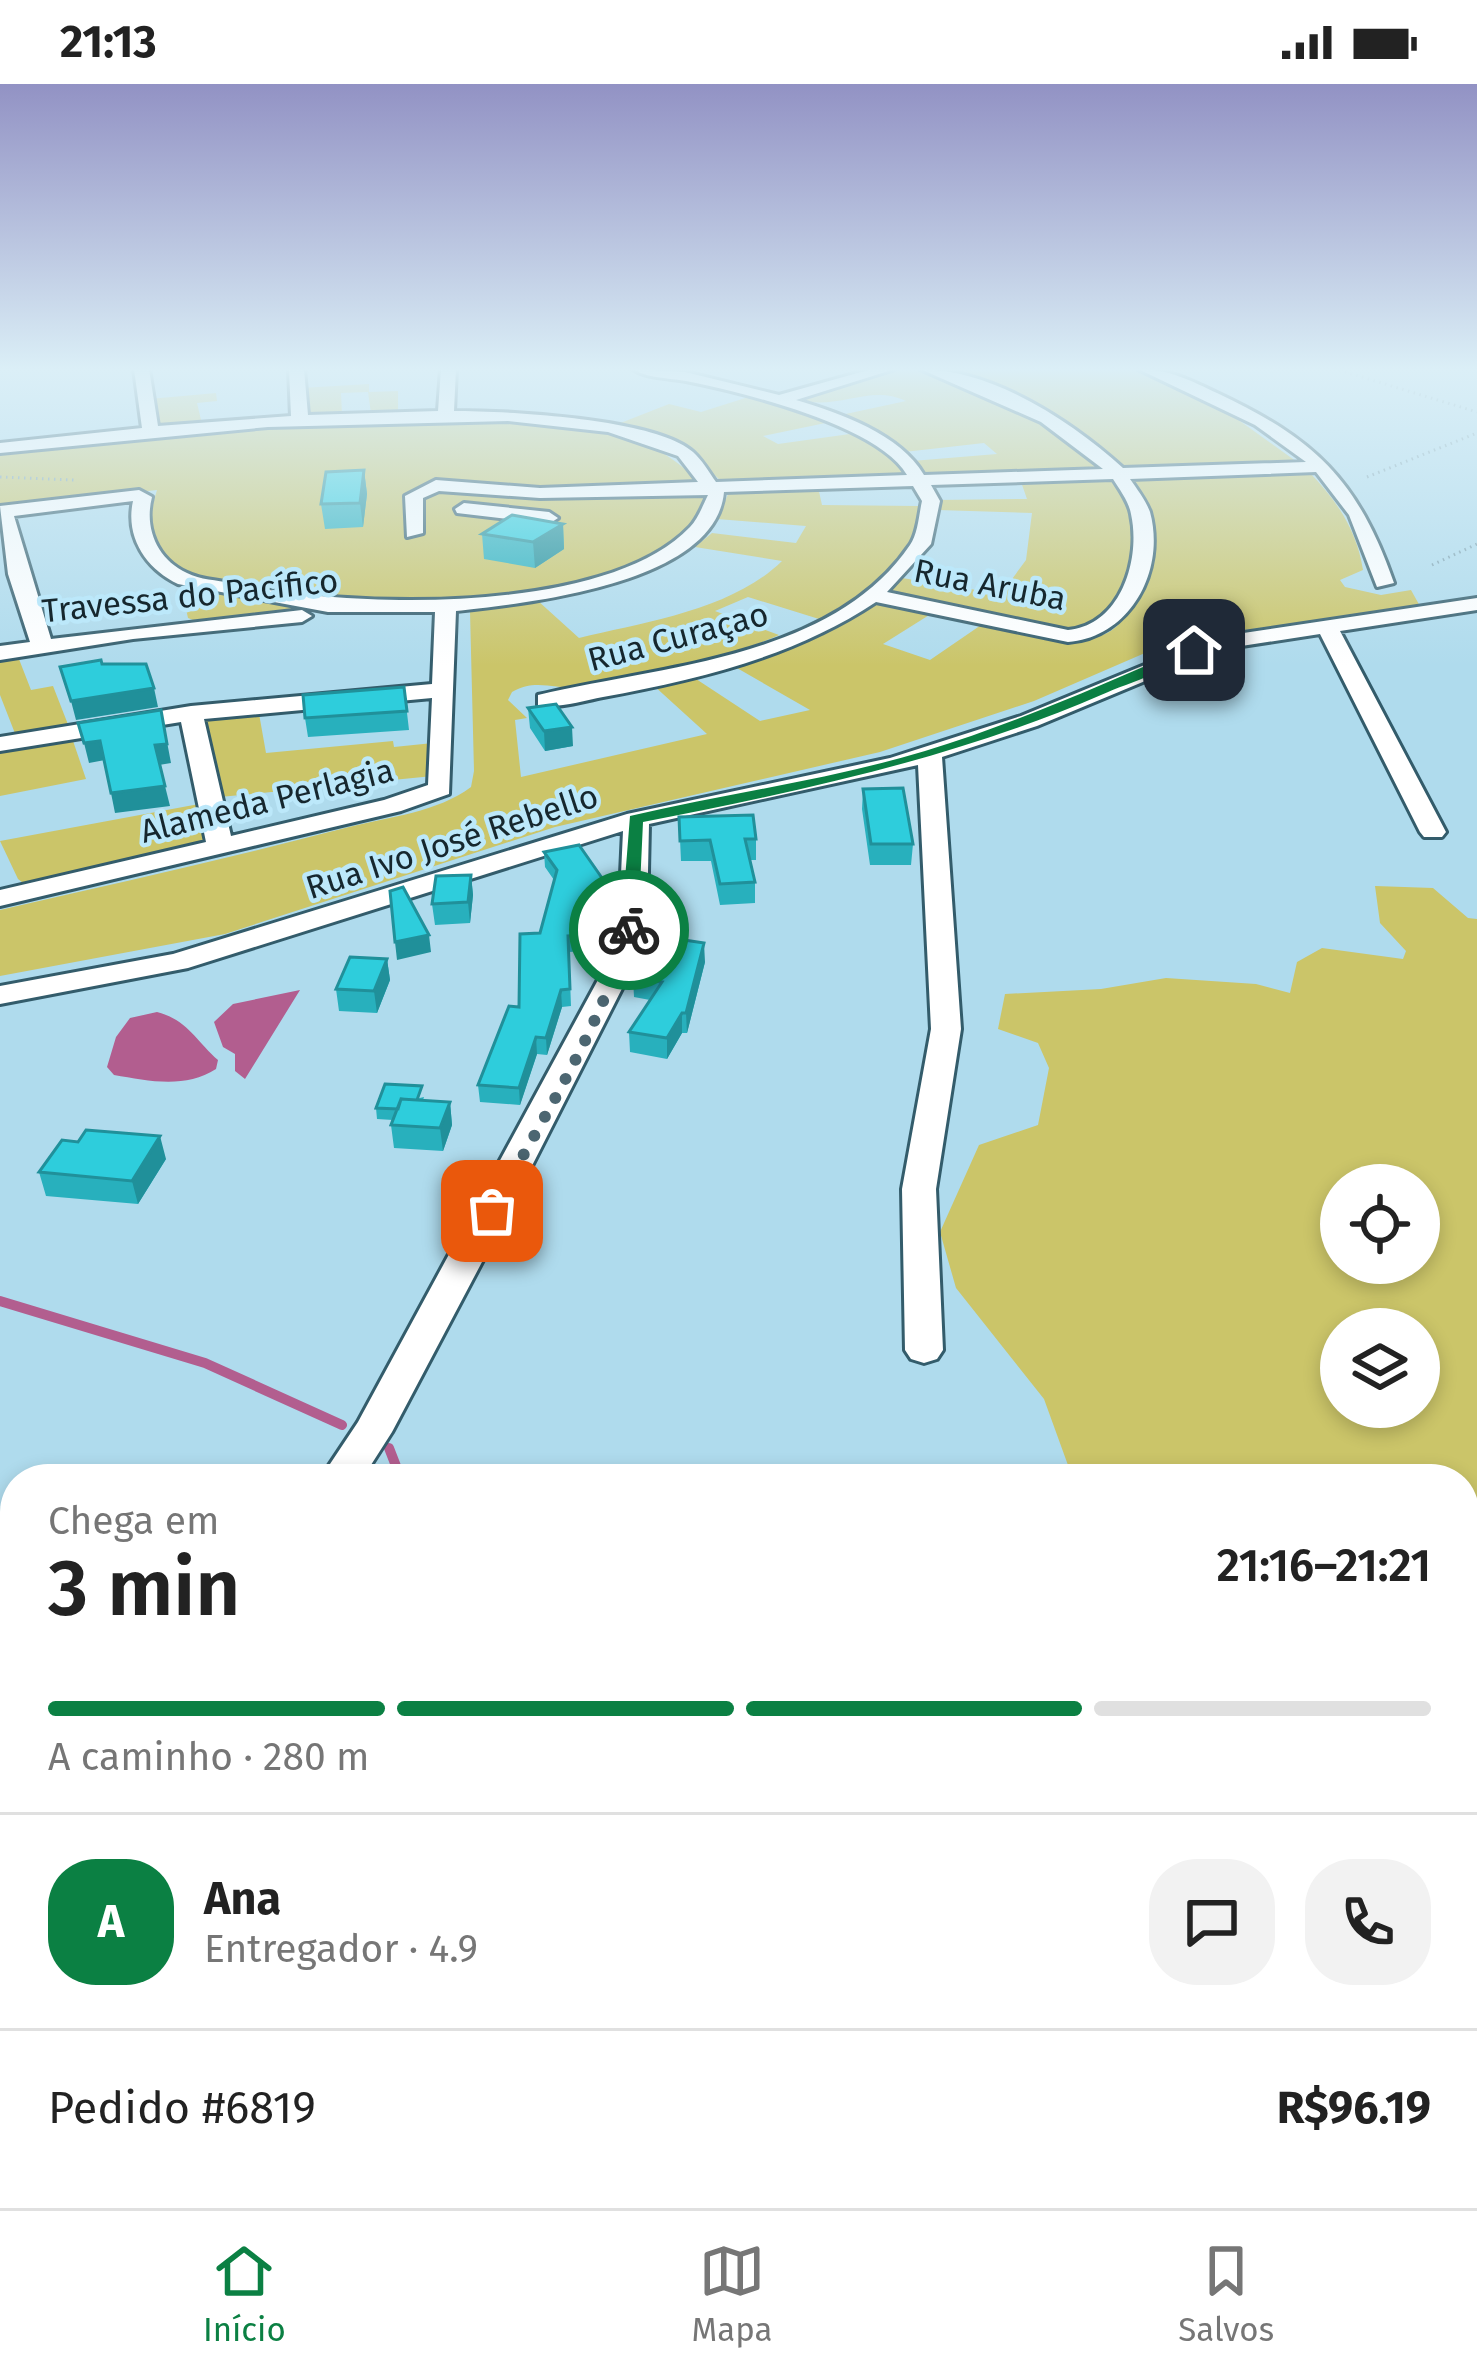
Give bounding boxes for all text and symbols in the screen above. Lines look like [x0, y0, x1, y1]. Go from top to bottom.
text: 21:13 [60, 15, 157, 69]
street label: Rua Aruba [911, 551, 1069, 619]
street label: Travessa do Pacífico [40, 561, 340, 631]
street label: Rua Curaçao [583, 594, 773, 680]
pin [1143, 599, 1245, 701]
icon: home [1161, 617, 1227, 683]
street label: Alameda Perlagia [136, 750, 398, 852]
street label: Rua Ivo José Rebello [301, 776, 603, 908]
courier [569, 870, 689, 990]
icon: bike [596, 897, 662, 963]
pin [441, 1160, 543, 1262]
map controls [1320, 1164, 1440, 1428]
button: locate [1320, 1164, 1440, 1284]
icon: bag [459, 1178, 525, 1244]
button: layers [1320, 1308, 1440, 1428]
text: Chega em [48, 1498, 219, 1544]
text: 21:16–21:21 [1217, 1539, 1431, 1593]
text: 3 min [48, 1542, 241, 1636]
text: A caminho · 280 m [48, 1734, 369, 1780]
button: chat [1149, 1859, 1275, 1985]
button: phone [1305, 1859, 1431, 1985]
text: Ana [204, 1872, 281, 1926]
text: A [98, 1895, 124, 1949]
text: Entregador · 4.9 [204, 1926, 478, 1972]
text: Pedido #6819 [48, 2081, 316, 2135]
text: R$96.19 [1277, 2081, 1431, 2135]
tab: Início [203, 2238, 286, 2350]
tab: Mapa [692, 2238, 772, 2350]
tab: Salvos [1178, 2238, 1274, 2350]

